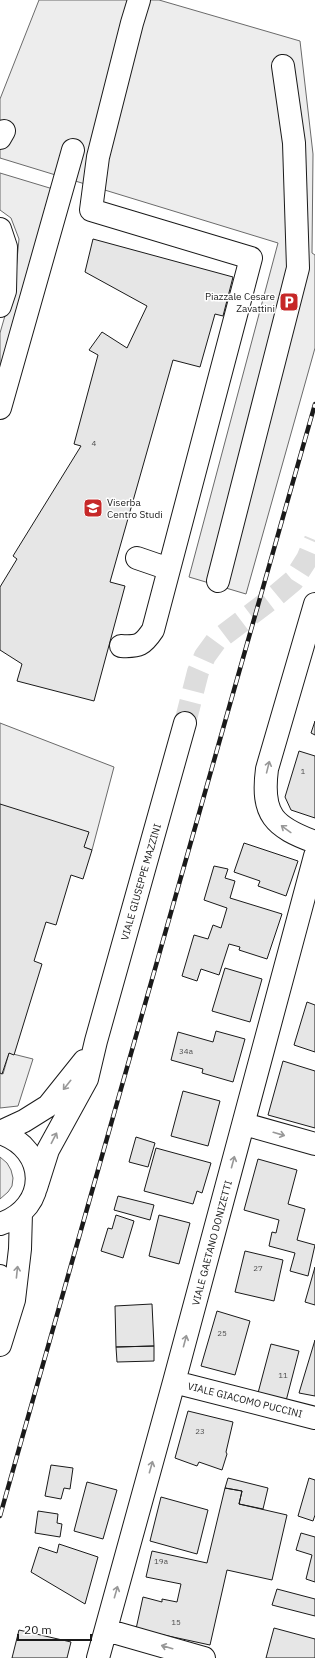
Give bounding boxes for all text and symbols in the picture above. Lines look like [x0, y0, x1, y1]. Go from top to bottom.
place label: Piazzale Cesare Zavattini [205, 290, 275, 315]
parking icon: Piazzale Cesare Zavattini [278, 291, 300, 313]
house number: 4 [92, 438, 97, 448]
place label: Viserba Centro Studi [107, 496, 163, 521]
school or university icon: Viserba Centro Studi [82, 497, 104, 519]
one-way arrow [265, 761, 272, 774]
house number: 1 [301, 766, 306, 776]
street label: VIALE GIUSEPPE MAZZINI [118, 822, 164, 942]
one-way arrow [281, 825, 292, 833]
house number: 34a [179, 1046, 194, 1056]
one-way arrow [62, 1079, 71, 1090]
one-way arrow [273, 1130, 286, 1138]
one-way arrow [51, 1132, 59, 1144]
one-way arrow [230, 1156, 238, 1169]
street label: VIALE GAETANO DONIZETTI [189, 1179, 235, 1307]
house number: 27 [253, 1263, 263, 1273]
one-way arrow [13, 1266, 21, 1279]
house number: 25 [217, 1328, 227, 1338]
one-way arrow [182, 1335, 190, 1348]
house number: 11 [278, 1370, 288, 1380]
street label: VIALE GIACOMO PUCCINI [186, 1379, 304, 1421]
house number: 23 [195, 1426, 205, 1436]
one-way arrow [148, 1461, 155, 1474]
house number: 19a [154, 1556, 169, 1566]
one-way arrow [113, 1586, 120, 1599]
scale bar [18, 1616, 91, 1642]
house number: 15 [171, 1617, 181, 1627]
text: 20 m [24, 1622, 52, 1637]
one-way arrow [160, 1643, 173, 1650]

